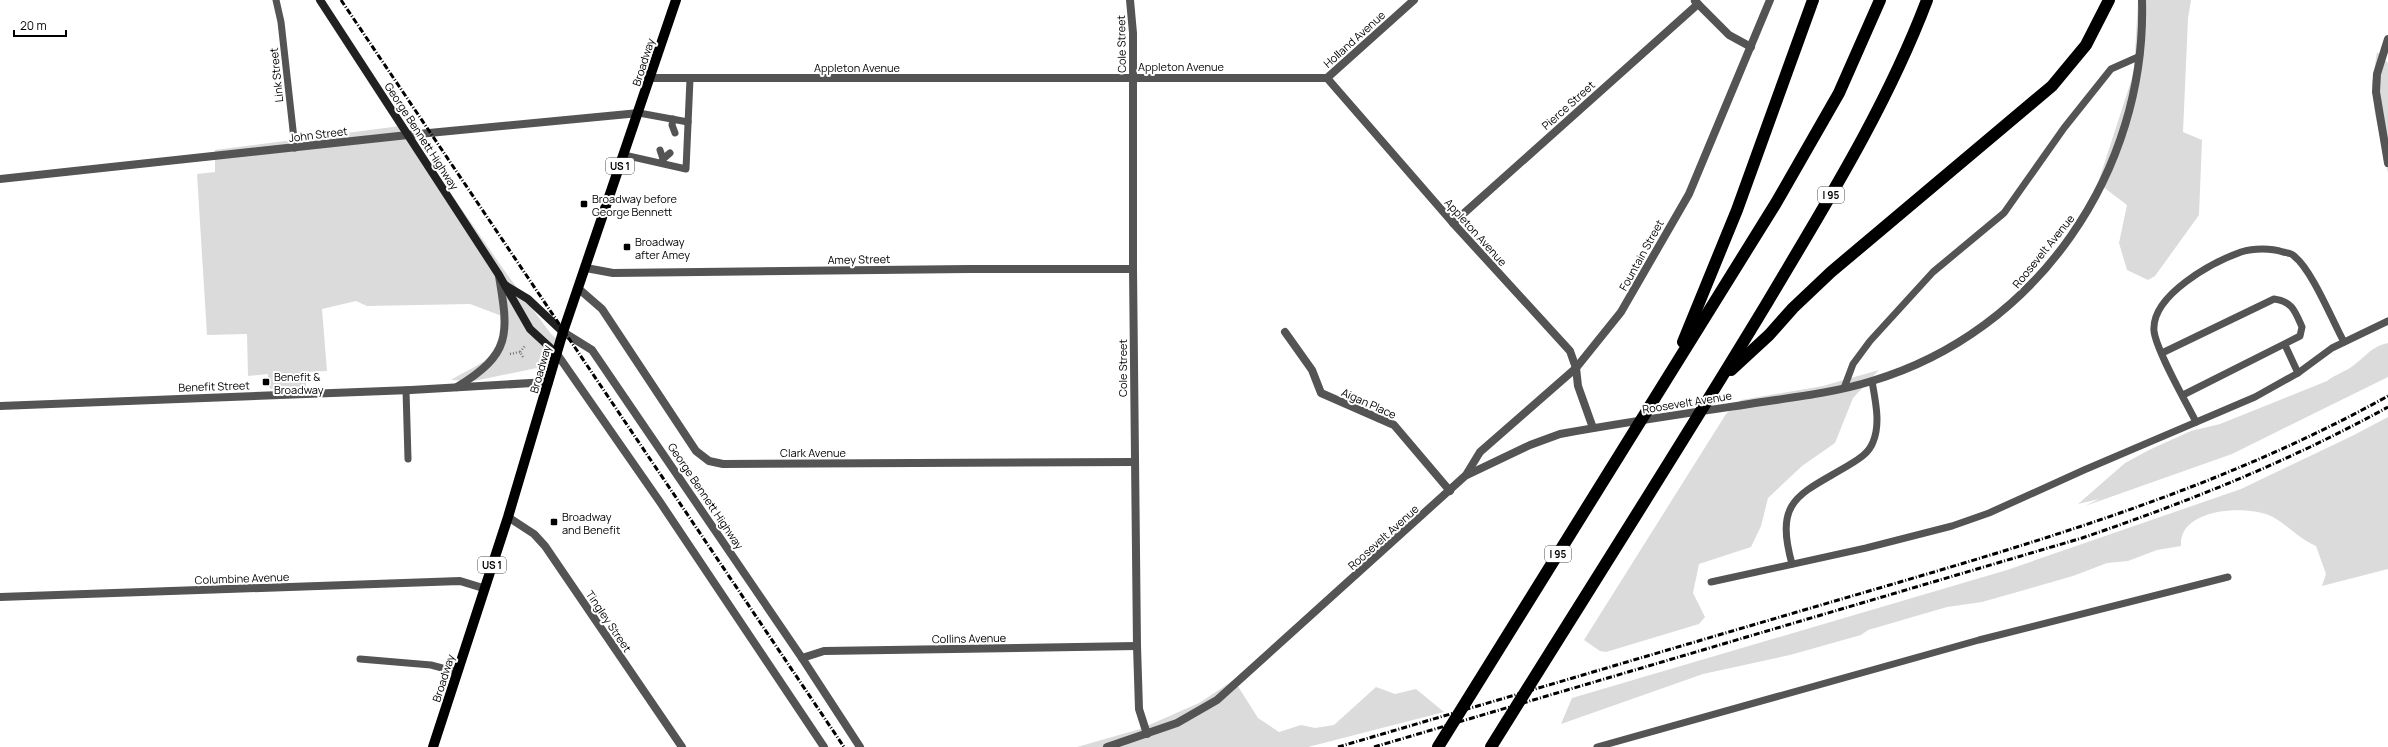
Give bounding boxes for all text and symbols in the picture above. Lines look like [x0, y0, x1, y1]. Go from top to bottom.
street label: Holland Avenue [1320, 7, 1388, 71]
scale bar [14, 12, 66, 38]
street label: Cole Street [1113, 15, 1129, 73]
text: 20 m [20, 17, 47, 34]
street label: Broadway [628, 36, 658, 88]
street label: Link Street [266, 47, 286, 103]
street label: Appleton Avenue [1138, 59, 1225, 74]
street label: Appleton Avenue [814, 60, 901, 75]
street label: Pierce Street [1538, 77, 1598, 133]
street label: George Bennett Highway [382, 79, 463, 193]
street label: John Street [288, 123, 348, 145]
road number: US 1 [606, 158, 634, 174]
road number: I 95 [1818, 187, 1844, 203]
place label: Broadway before George Bennett [592, 191, 678, 219]
street label: Appleton Avenue [1442, 195, 1511, 269]
marker: Broadway before George Bennett [579, 199, 589, 209]
street label: Roosevelt Avenue [2009, 211, 2078, 291]
street label: Fountain Street [1615, 217, 1667, 293]
place label: Broadway after Amey [635, 234, 690, 262]
marker: Broadway after Amey [622, 242, 632, 252]
street label: Amey Street [827, 251, 891, 267]
street label: Cole Street [1115, 339, 1130, 397]
street label: Broadway [526, 343, 554, 395]
place label: Benefit & Broadway [274, 369, 324, 397]
street label: Benefit Street [178, 377, 250, 395]
marker: Benefit & Broadway [261, 377, 271, 387]
street label: Aigan Place [1339, 384, 1399, 422]
street label: Roosevelt Avenue [1641, 387, 1733, 416]
street label: George Bennett Highway [665, 440, 747, 552]
street label: Clark Avenue [780, 445, 846, 460]
street label: Roosevelt Avenue [1344, 501, 1422, 573]
place label: Broadway and Benefit [562, 509, 620, 537]
marker: Broadway and Benefit [549, 517, 559, 527]
road number: I 95 [1545, 546, 1571, 562]
road number: US 1 [478, 557, 506, 573]
street label: Columbine Avenue [194, 569, 290, 587]
street label: Tingley Street [583, 587, 635, 655]
street label: Collins Avenue [932, 630, 1007, 646]
street label: Broadway [428, 652, 458, 704]

